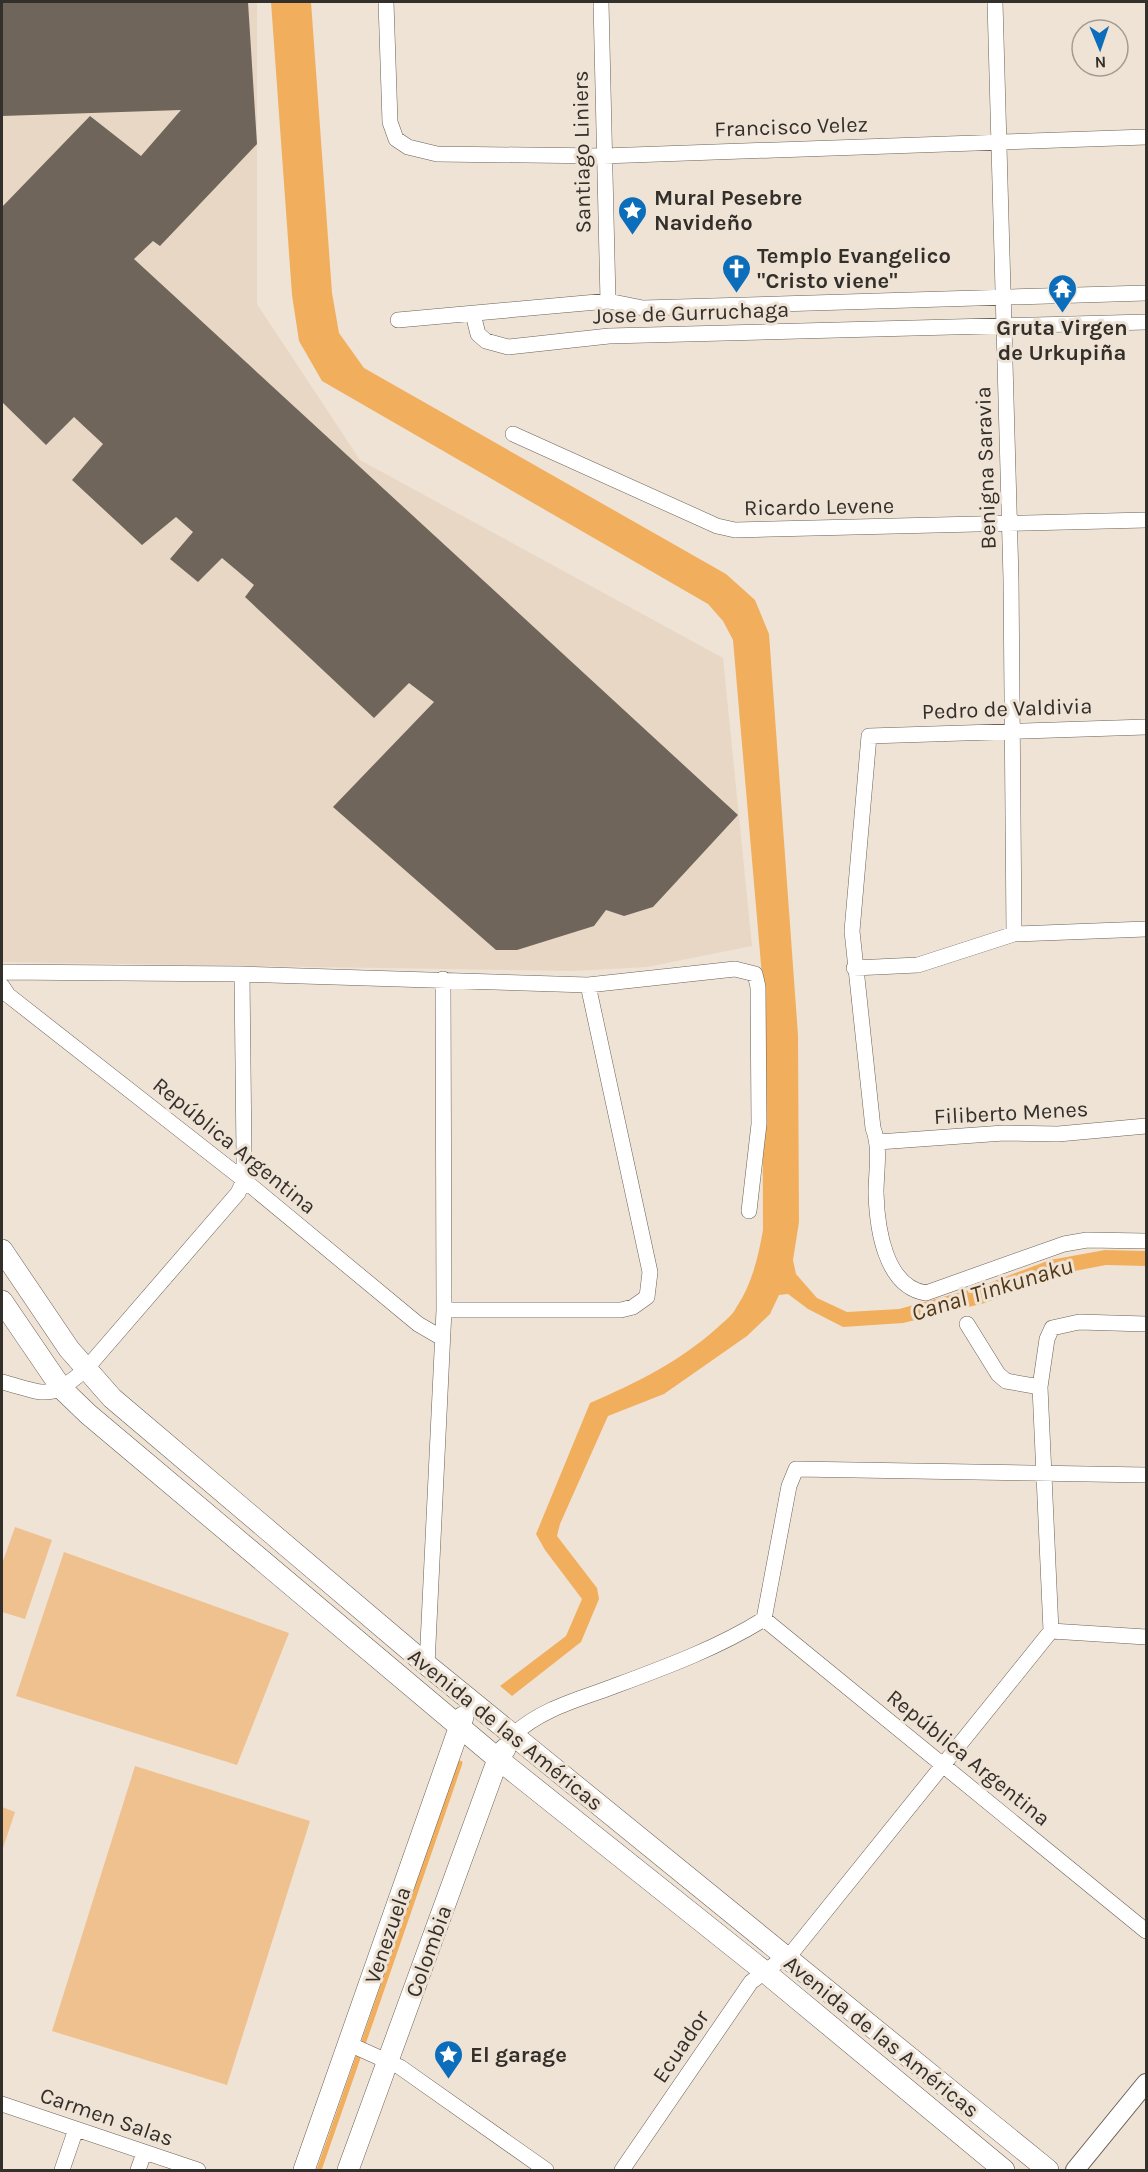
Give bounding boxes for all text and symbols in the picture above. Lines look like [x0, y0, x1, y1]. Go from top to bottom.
north arrow [1070, 18, 1130, 78]
text: N [1094, 53, 1107, 72]
street label: Santiago Liniers [568, 70, 596, 234]
street label: Francisco Velez [714, 111, 868, 143]
place label: Mural Pesebre Navideño [654, 185, 802, 236]
place icon: Mural Pesebre Navideño [617, 194, 649, 236]
place label: Templo Evangelico "Cristo viene" [757, 243, 951, 294]
church icon: Templo Evangelico "Cristo viene" [720, 252, 752, 294]
temple icon: Gruta Virgen de Urkupiña [1046, 272, 1078, 314]
street label: Jose de Gurruchaga [592, 297, 790, 329]
place label: Gruta Virgen de Urkupiña [996, 315, 1128, 366]
street label: Benigna Saravia [970, 386, 1002, 550]
street label: Ricardo Levene [744, 493, 894, 521]
street label: Pedro de Valdivia [921, 693, 1093, 725]
street label: República Argentina [147, 1072, 321, 1220]
street label: Filiberto Menes [933, 1096, 1089, 1130]
water label: Canal Tinkunaku [908, 1251, 1076, 1327]
street label: Avenida de las Américas [403, 1643, 608, 1816]
street label: República Argentina [881, 1684, 1055, 1832]
street label: Venezuela [359, 1883, 417, 1987]
street label: Colombia [400, 1902, 458, 2001]
street label: Avenida de las Américas [779, 1950, 984, 2123]
street label: Ecuador [647, 2005, 715, 2088]
place icon: El garage [433, 2038, 465, 2080]
place label: El garage [470, 2042, 567, 2068]
street label: Carmen Salas [37, 2082, 177, 2152]

